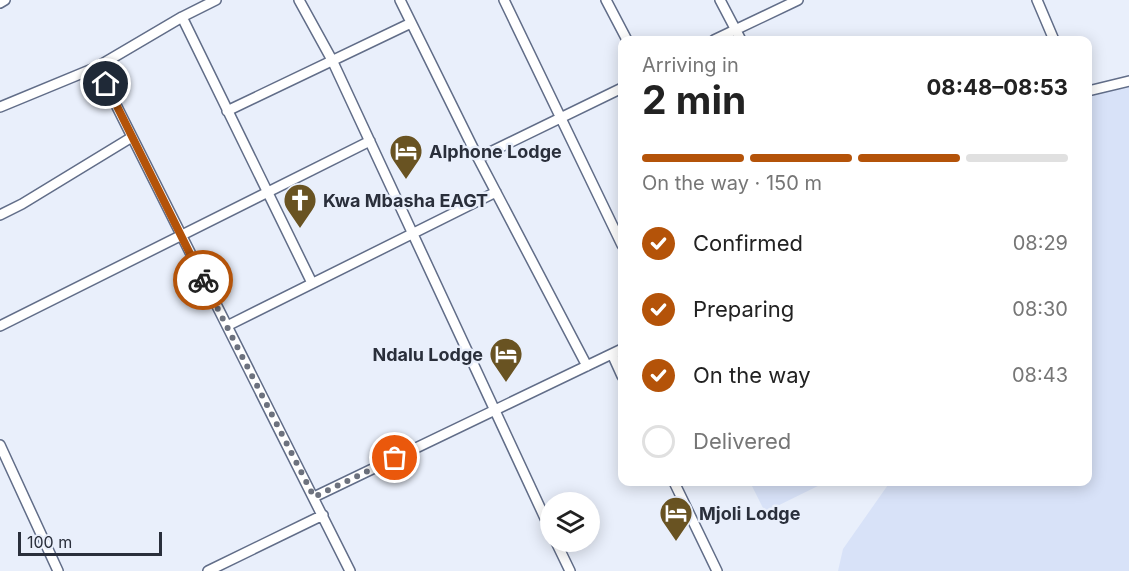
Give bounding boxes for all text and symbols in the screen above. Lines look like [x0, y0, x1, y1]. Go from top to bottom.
text: Arriving in [642, 53, 739, 77]
pin [80, 58, 131, 109]
icon: home [89, 67, 122, 100]
text: 08:48–08:53 [927, 74, 1068, 100]
text: 2 min [642, 76, 746, 123]
hotel icon: Alphone Lodge [388, 133, 424, 180]
place label: Alphone Lodge [429, 141, 562, 162]
text: On the way · 150 m [642, 171, 822, 195]
church icon: Kwa Mbasha EAGT [282, 182, 318, 229]
place label: Kwa Mbasha EAGT [323, 190, 488, 211]
icon: check [642, 227, 675, 260]
text: Confirmed [693, 230, 803, 256]
text: 08:29 [1013, 231, 1068, 255]
courier [173, 250, 233, 310]
icon: bike [187, 264, 220, 297]
icon: check [642, 293, 675, 326]
text: Preparing [693, 296, 794, 322]
text: 08:30 [1012, 297, 1068, 321]
hotel icon: Ndalu Lodge [488, 336, 524, 383]
place label: Ndalu Lodge [372, 344, 483, 365]
icon: check [642, 359, 675, 392]
text: On the way [693, 362, 811, 388]
text: 08:43 [1012, 363, 1068, 387]
text: Delivered [693, 428, 791, 454]
pin [369, 432, 420, 483]
icon: bag [378, 441, 411, 474]
map controls [540, 492, 600, 552]
button: layers [540, 492, 600, 552]
hotel icon: Mjoli Lodge [658, 495, 694, 542]
place label: Mjoli Lodge [699, 503, 801, 524]
scale bar [18, 529, 162, 556]
text: 100 m [27, 532, 72, 552]

